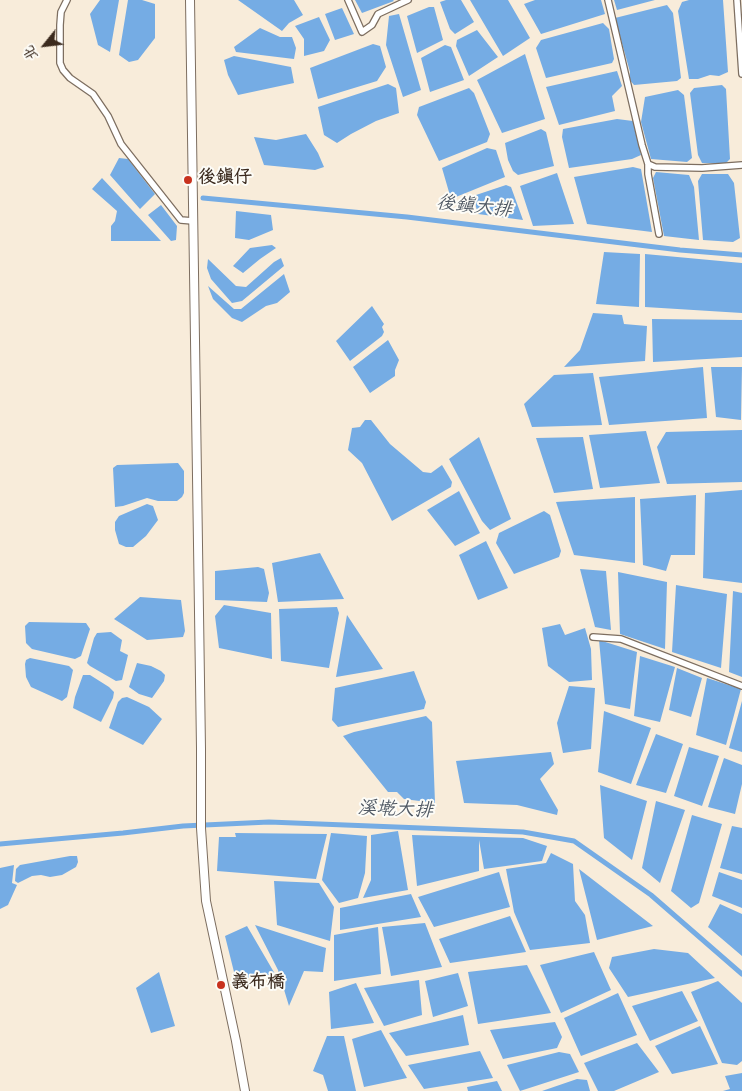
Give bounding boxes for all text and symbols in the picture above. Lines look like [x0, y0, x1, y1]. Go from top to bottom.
north arrow [20, 20, 70, 70]
text: 北 [20, 41, 44, 63]
place label: 後鎮仔 [198, 169, 252, 191]
marker: 後鎮仔 [182, 174, 194, 186]
water label: 後鎮大排 [435, 194, 513, 224]
water label: 溪墘大排 [357, 799, 433, 825]
place label: 義布橋 [231, 974, 285, 996]
marker: 義布橋 [215, 979, 227, 991]

